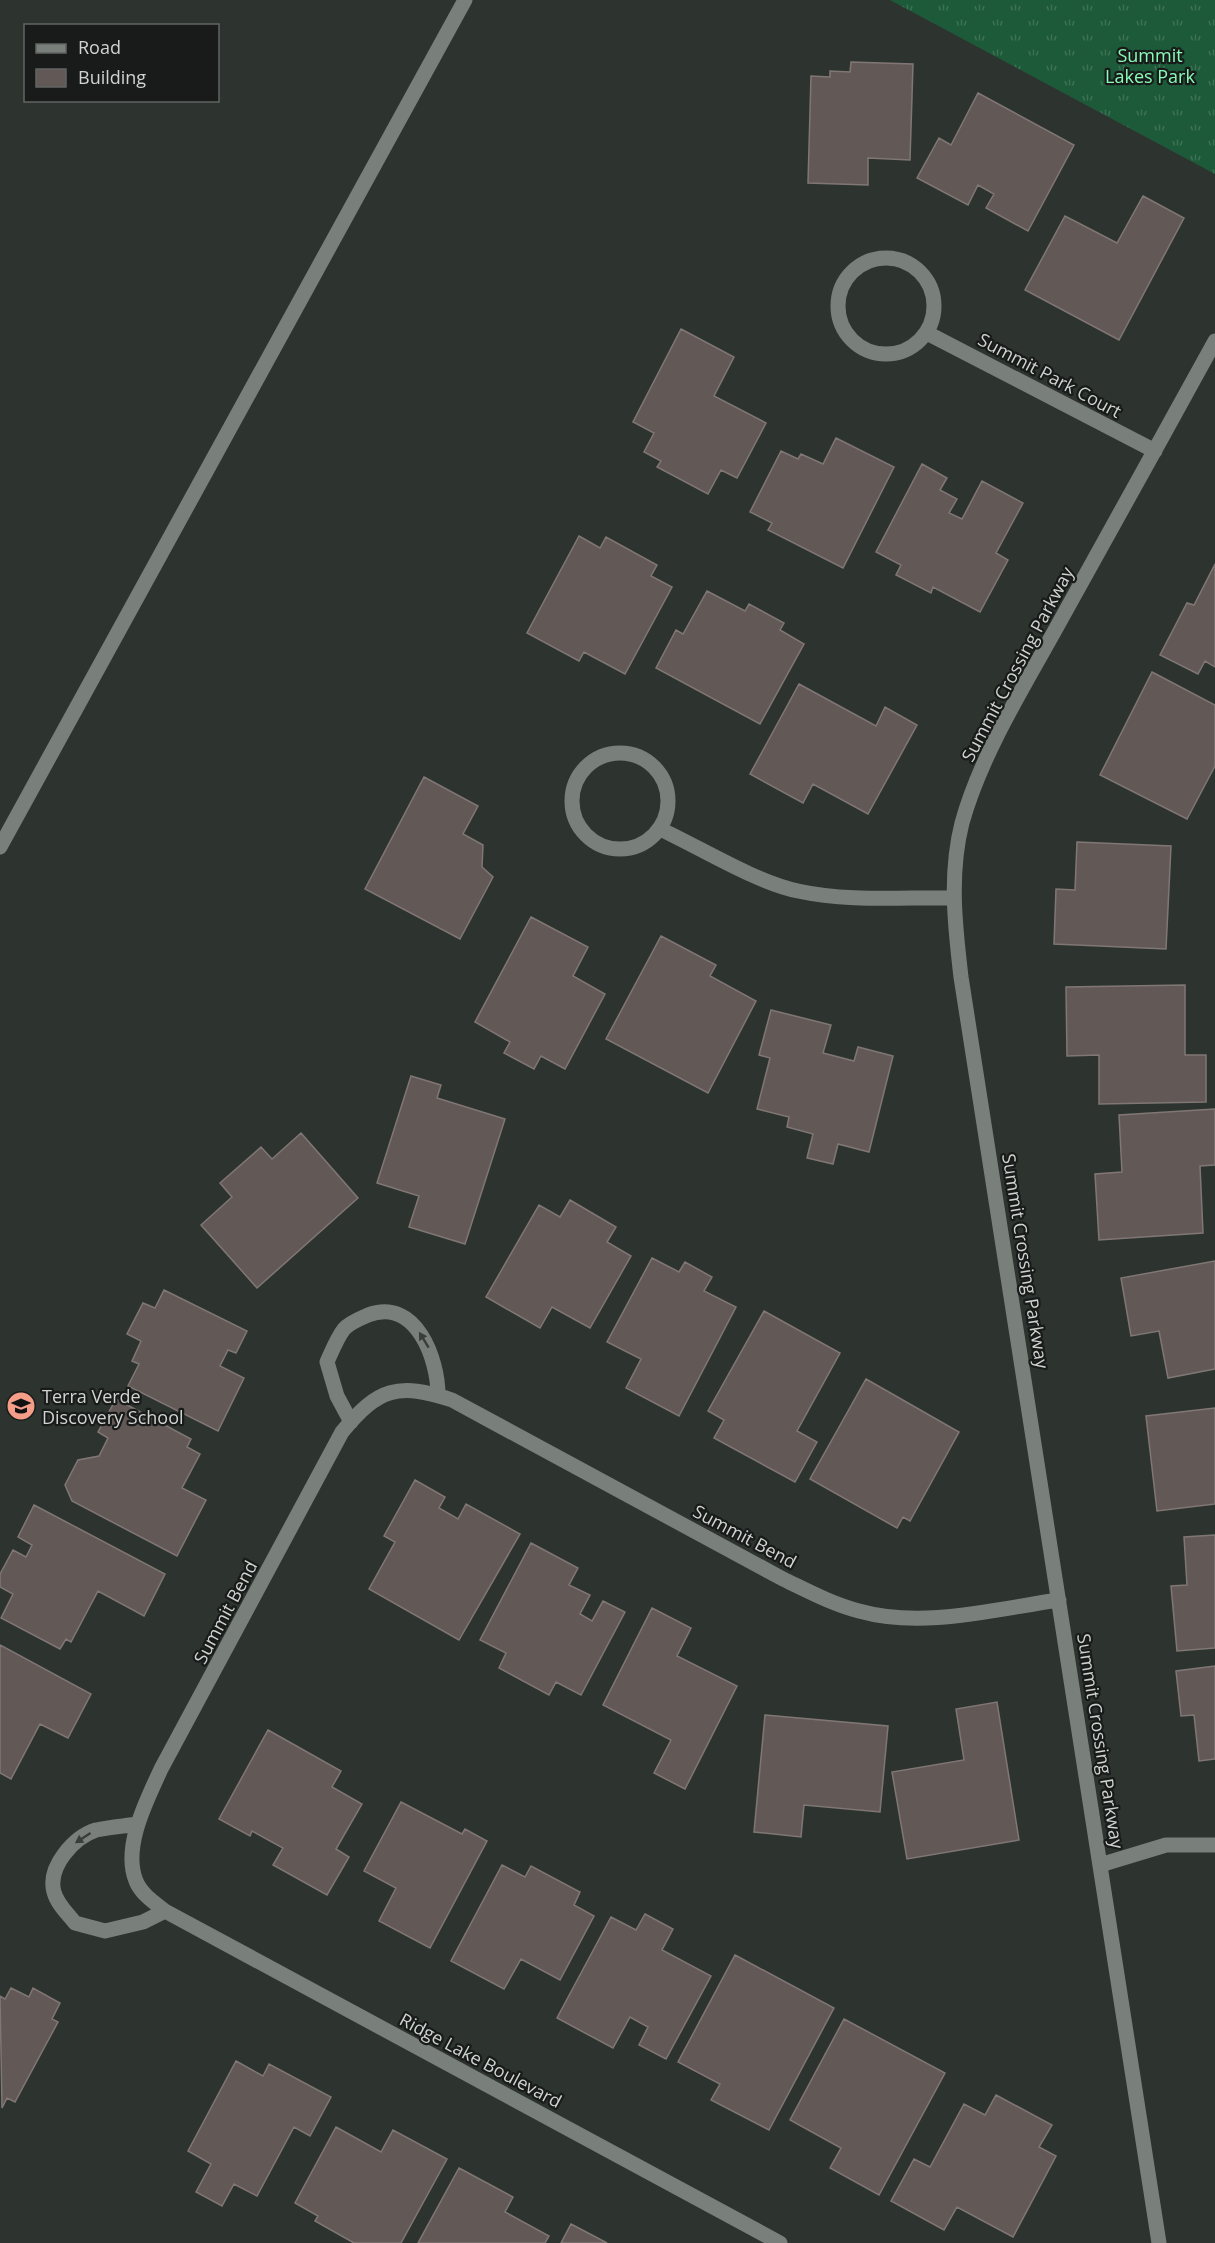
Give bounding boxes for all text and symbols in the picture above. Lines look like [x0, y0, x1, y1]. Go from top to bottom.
legend [24, 24, 219, 102]
text: Road [78, 35, 121, 59]
park label: Summit Lakes Park [1105, 43, 1195, 88]
text: Building [78, 65, 146, 89]
street label: Summit Park Court [974, 327, 1126, 423]
street label: Summit Crossing Parkway [955, 562, 1079, 766]
street label: Summit Crossing Parkway [997, 1152, 1055, 1371]
one-way arrow [418, 1332, 429, 1348]
place label: Terra Verde Discovery School [42, 1384, 184, 1429]
school or university icon: Terra Verde Discovery School [5, 1390, 37, 1422]
street label: Summit Bend [689, 1499, 801, 1573]
street label: Summit Bend [188, 1556, 262, 1668]
street label: Summit Crossing Parkway [1072, 1632, 1130, 1851]
one-way arrow [75, 1833, 91, 1844]
street label: Ridge Lake Boulevard [396, 2007, 566, 2113]

